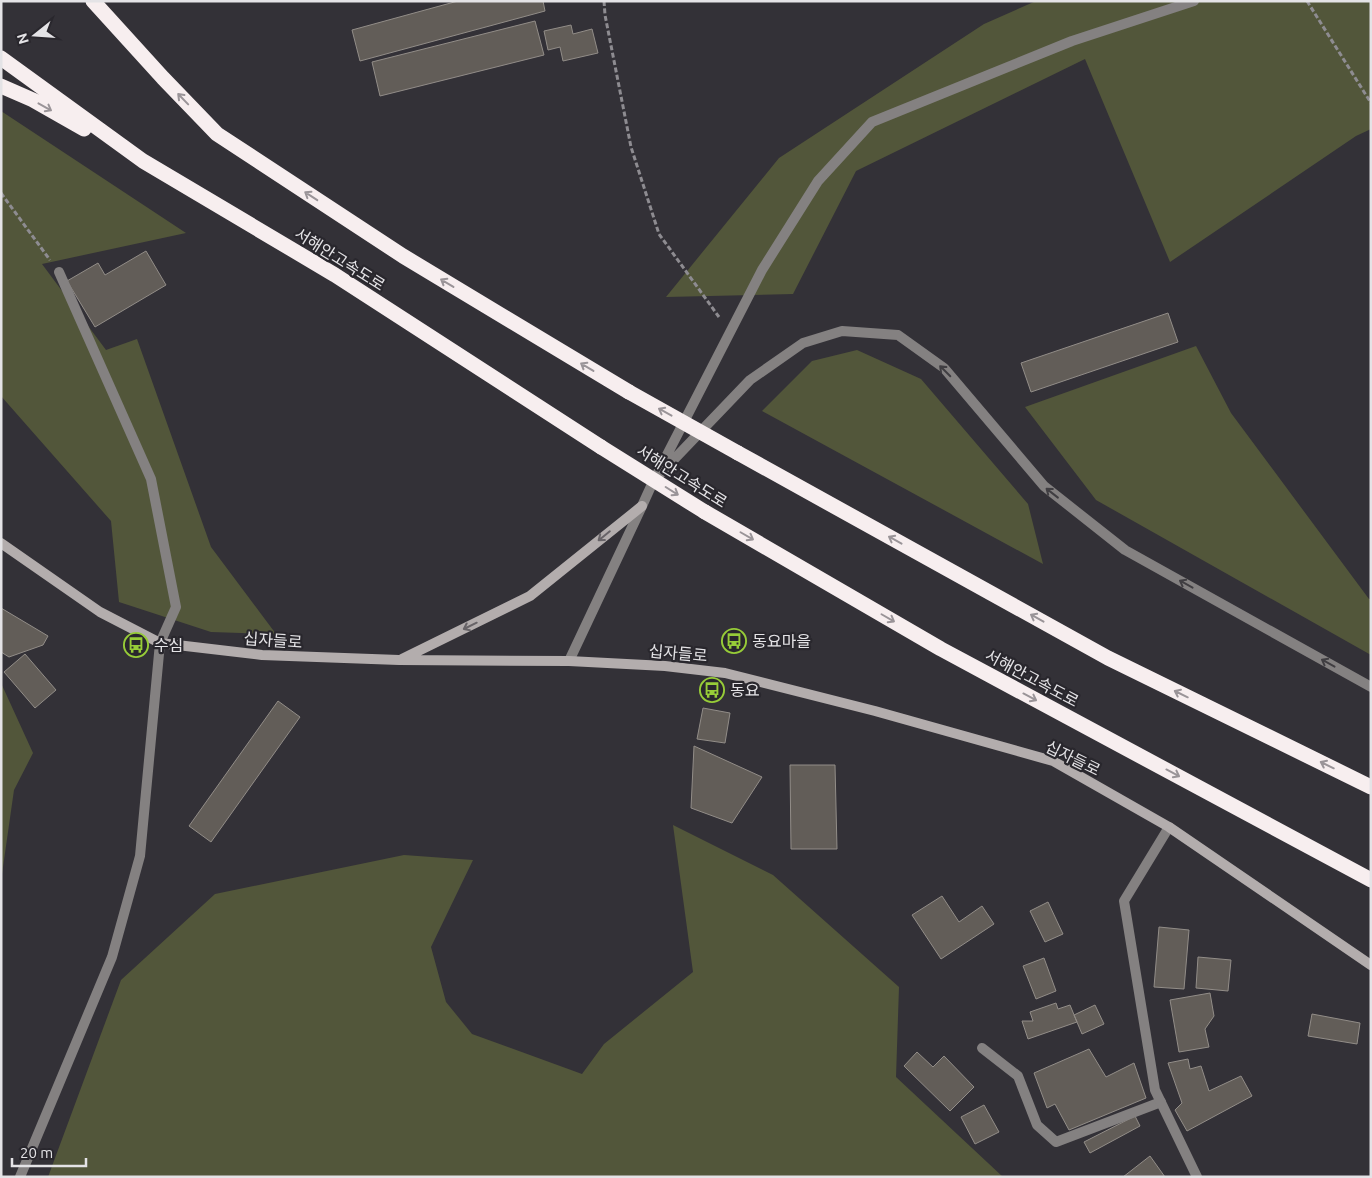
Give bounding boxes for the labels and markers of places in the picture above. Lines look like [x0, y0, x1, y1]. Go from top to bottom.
bus stop icon: 동요마을 [721, 628, 747, 654]
bus stop icon: 수심 [123, 632, 149, 658]
place label: 동요마을 [752, 632, 811, 650]
place label: 수심 [154, 636, 183, 654]
bus stop icon: 동요 [699, 677, 725, 703]
place label: 동요 [730, 681, 760, 699]

